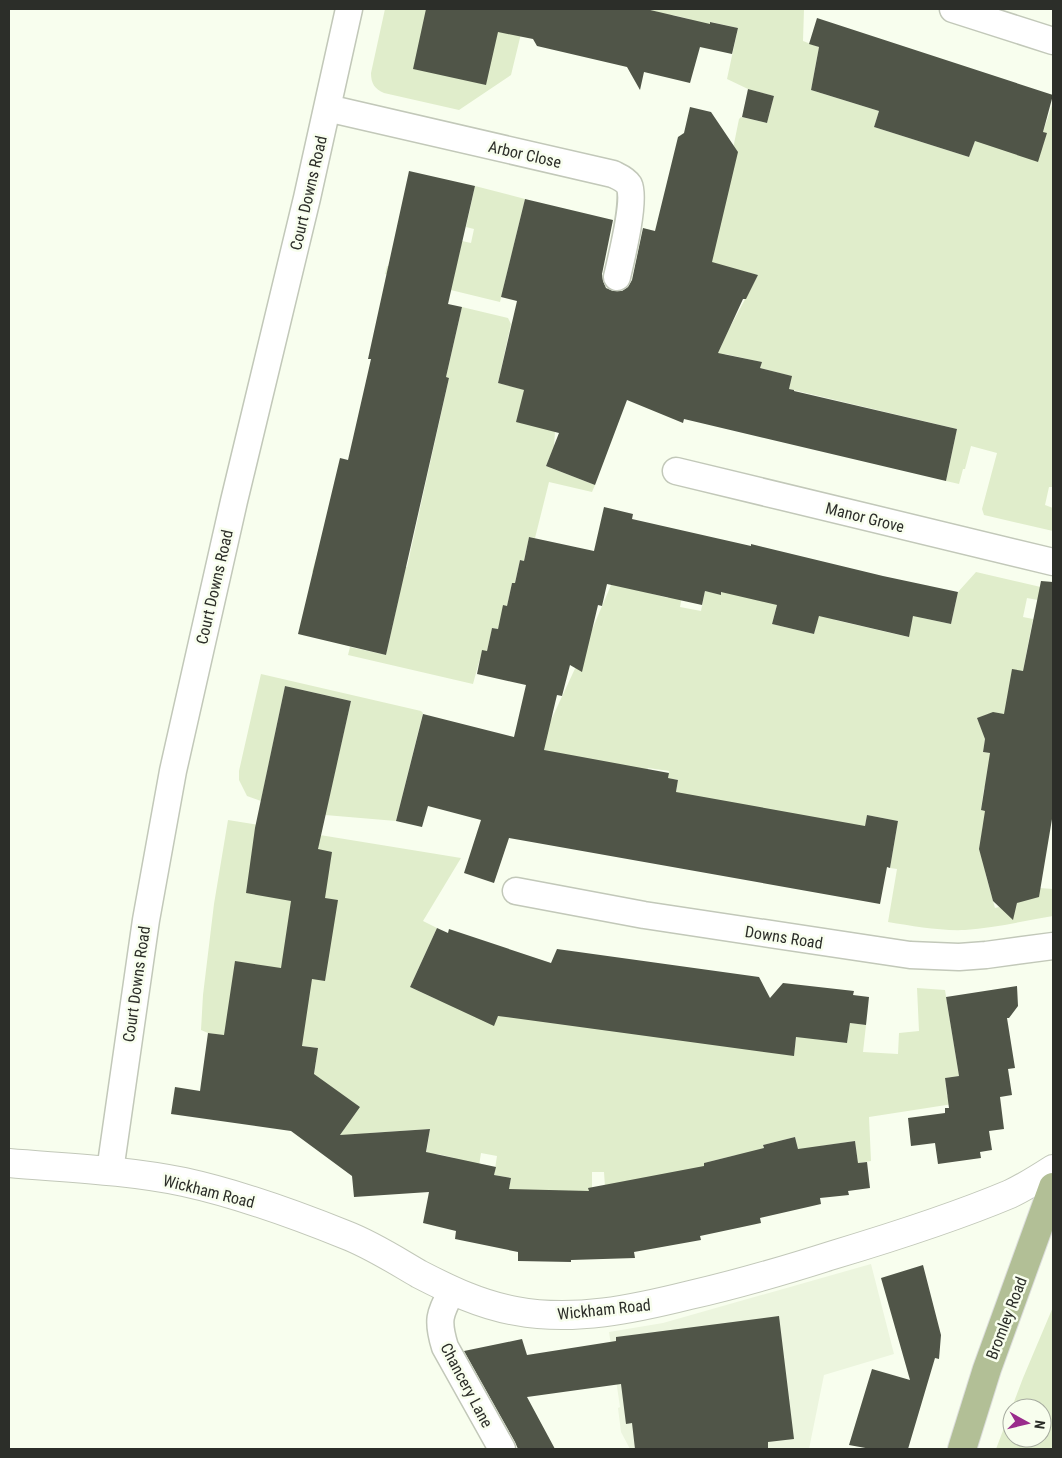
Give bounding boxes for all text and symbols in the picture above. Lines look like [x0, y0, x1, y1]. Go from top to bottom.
street label: Court Downs Road [286, 134, 331, 252]
street label: Arbor Close [487, 137, 563, 172]
street label: Manor Grove [824, 499, 906, 536]
street label: Court Downs Road [192, 528, 237, 646]
street label: Downs Road [744, 922, 824, 953]
street label: Court Downs Road [119, 925, 154, 1043]
street label: Wickham Road [161, 1171, 257, 1212]
street label: Bromley Road [982, 1274, 1031, 1362]
street label: Wickham Road [556, 1295, 652, 1324]
street label: Chancery Lane [436, 1340, 497, 1431]
north arrow [1002, 1398, 1052, 1448]
text: N [1031, 1419, 1048, 1430]

